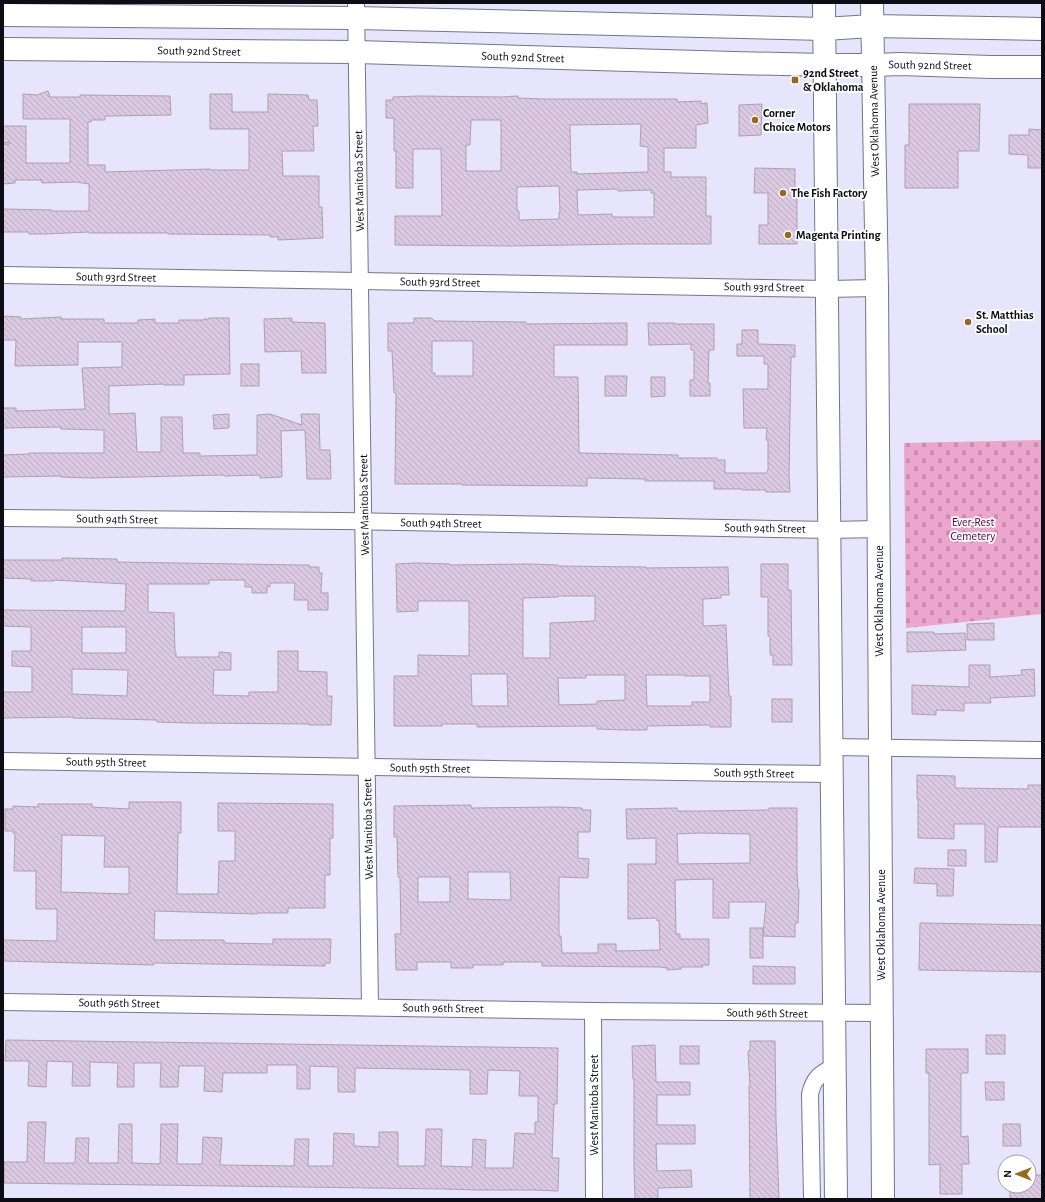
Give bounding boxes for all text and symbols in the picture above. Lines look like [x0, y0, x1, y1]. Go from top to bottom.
street label: South 92nd Street [157, 44, 241, 58]
street label: South 92nd Street [481, 50, 565, 64]
street label: South 92nd Street [888, 58, 972, 72]
street label: West Oklahoma Avenue [867, 65, 881, 177]
place label: 92nd Street & Oklahoma [803, 67, 864, 93]
marker: 92nd Street & Oklahoma [790, 75, 800, 85]
place label: Corner Choice Motors [763, 107, 831, 133]
marker: Corner Choice Motors [750, 115, 760, 125]
street label: West Manitoba Street [352, 130, 366, 232]
place label: The Fish Factory [791, 187, 868, 200]
marker: The Fish Factory [778, 188, 788, 198]
place label: Magenta Printing [796, 229, 882, 241]
marker: Magenta Printing [783, 230, 793, 240]
street label: South 93rd Street [76, 270, 156, 284]
street label: South 93rd Street [400, 275, 480, 289]
street label: South 93rd Street [724, 280, 804, 294]
place label: St. Matthias School [976, 309, 1034, 335]
marker: St. Matthias School [963, 317, 973, 327]
street label: West Manitoba Street [357, 454, 371, 556]
street label: South 94th Street [76, 512, 158, 526]
street label: South 94th Street [400, 516, 482, 530]
park label: Ever-Rest Cemetery [950, 516, 996, 543]
street label: South 94th Street [724, 521, 806, 535]
street label: West Oklahoma Avenue [873, 545, 885, 657]
street label: South 95th Street [66, 755, 146, 769]
street label: South 95th Street [390, 761, 470, 775]
street label: South 95th Street [714, 766, 794, 780]
street label: West Manitoba Street [361, 778, 375, 880]
street label: West Oklahoma Avenue [875, 869, 887, 981]
street label: South 96th Street [78, 996, 160, 1010]
street label: South 96th Street [402, 1001, 484, 1015]
street label: South 96th Street [726, 1006, 808, 1020]
street label: West Manitoba Street [588, 1054, 600, 1156]
north arrow [997, 1154, 1037, 1194]
text: N [1002, 1170, 1013, 1178]

